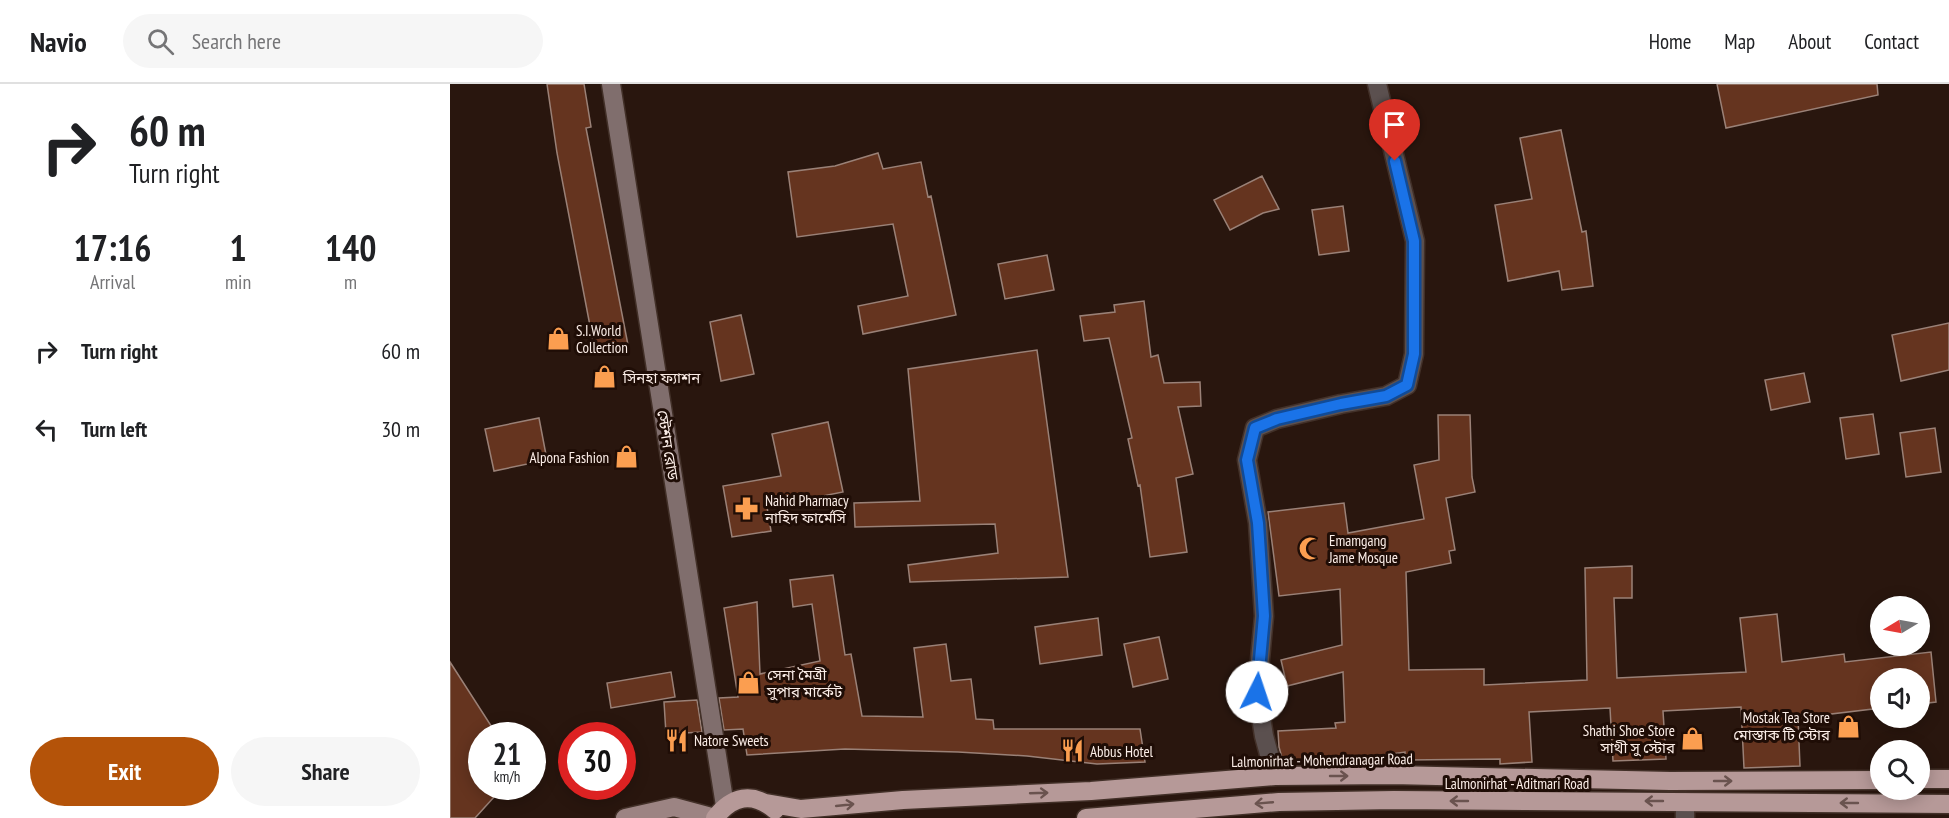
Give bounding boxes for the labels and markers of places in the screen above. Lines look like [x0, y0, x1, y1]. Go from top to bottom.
pin [1369, 99, 1420, 161]
place label: S.I.World Collection [576, 321, 628, 357]
shop icon: S.I.World Collection [545, 326, 571, 352]
shop icon: সিনহা ফ্যাশন [592, 364, 618, 390]
place label: সিনহা ফ্যাশন [622, 368, 701, 387]
shop icon: Alpona Fashion [614, 444, 640, 470]
place label: Alpona Fashion [529, 448, 609, 467]
place label: Nahid Pharmacy নাহিদ ফার্মেসি [764, 491, 849, 527]
pharmacy icon: Nahid Pharmacy নাহিদ ফার্মেসি [734, 496, 760, 522]
place label: Emamgang Jame Mosque [1328, 531, 1398, 567]
mosque icon: Emamgang Jame Mosque [1298, 536, 1324, 562]
place label: সেনা মৈত্রী সুপার মার্কেট [766, 665, 843, 701]
shop icon: সেনা মৈত্রী সুপার মার্কেট [736, 670, 762, 696]
place label: Mostak Tea Store মোস্তাক টি স্টোর [1733, 708, 1831, 744]
shop icon: Mostak Tea Store মোস্তাক টি স্টোর [1835, 713, 1861, 739]
place label: Shathi Shoe Store সাথী সু স্টোর [1583, 721, 1676, 757]
shop icon: Shathi Shoe Store সাথী সু স্টোর [1680, 726, 1706, 752]
restaurant icon: Natore Sweets [663, 727, 689, 753]
place label: Natore Sweets [694, 731, 769, 750]
restaurant icon: Abbus Hotel [1059, 738, 1085, 764]
place label: Abbus Hotel [1090, 742, 1154, 761]

